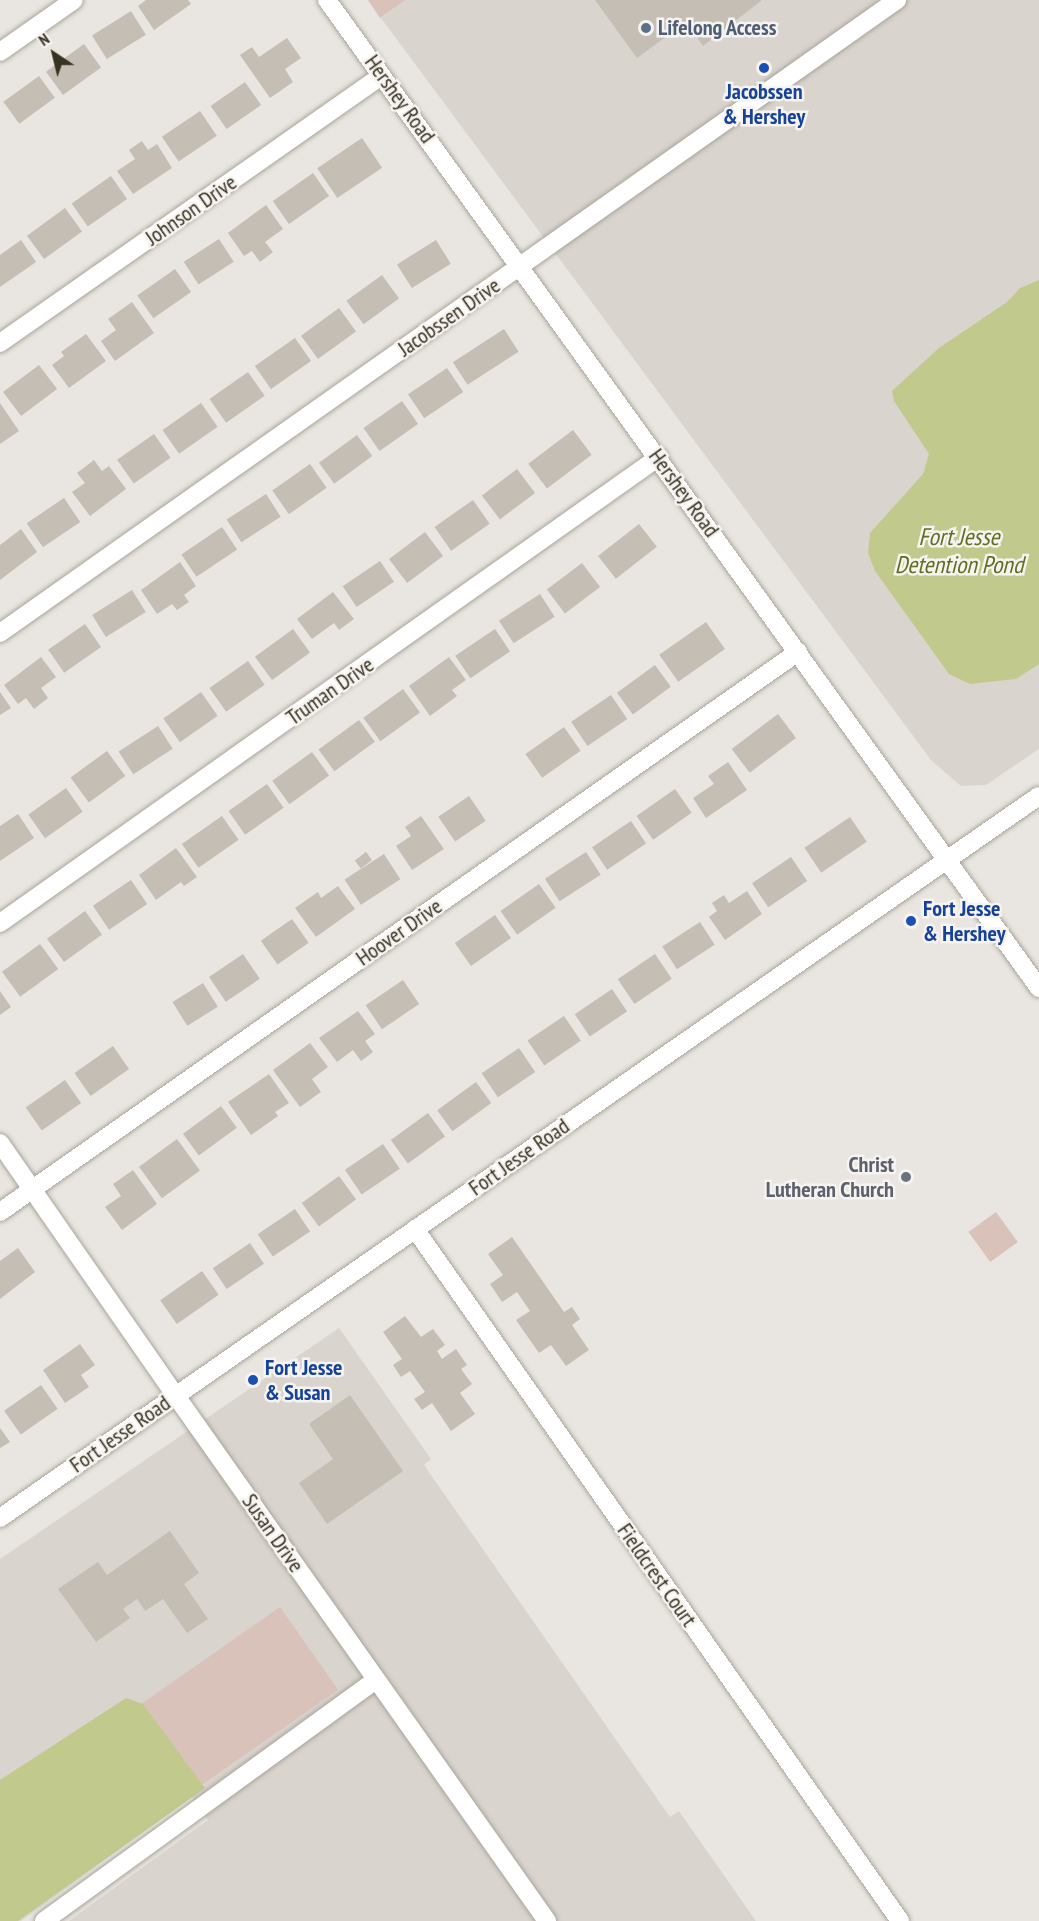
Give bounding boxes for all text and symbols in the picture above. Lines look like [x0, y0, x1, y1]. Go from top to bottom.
place label: Lifelong Access [658, 15, 777, 41]
marker: Lifelong Access [639, 21, 653, 35]
north arrow [24, 24, 84, 84]
text: N [34, 29, 53, 50]
street label: Hershey Road [359, 49, 441, 149]
marker: Jacobssen & Hershey [757, 61, 771, 75]
place label: Jacobssen & Hershey [723, 78, 805, 130]
street label: Johnson Drive [140, 169, 242, 251]
street label: Jacobssen Drive [393, 272, 505, 362]
street label: Hershey Road [643, 443, 725, 543]
water label: Fort Jesse Detention Pond [895, 523, 1023, 579]
street label: Truman Drive [281, 651, 379, 731]
street label: Hoover Drive [351, 893, 447, 971]
place label: Fort Jesse & Hershey [923, 895, 1005, 946]
marker: Fort Jesse & Hershey [904, 914, 918, 928]
street label: Fort Jesse Road [464, 1113, 574, 1201]
place label: Christ Lutheran Church [765, 1151, 894, 1202]
marker: Christ Lutheran Church [899, 1170, 913, 1184]
place label: Fort Jesse & Susan [265, 1354, 343, 1406]
marker: Fort Jesse & Susan [246, 1373, 260, 1387]
street label: Fort Jesse Road [65, 1390, 175, 1478]
street label: Susan Drive [237, 1489, 309, 1577]
street label: Fieldcrest Court [612, 1518, 702, 1632]

